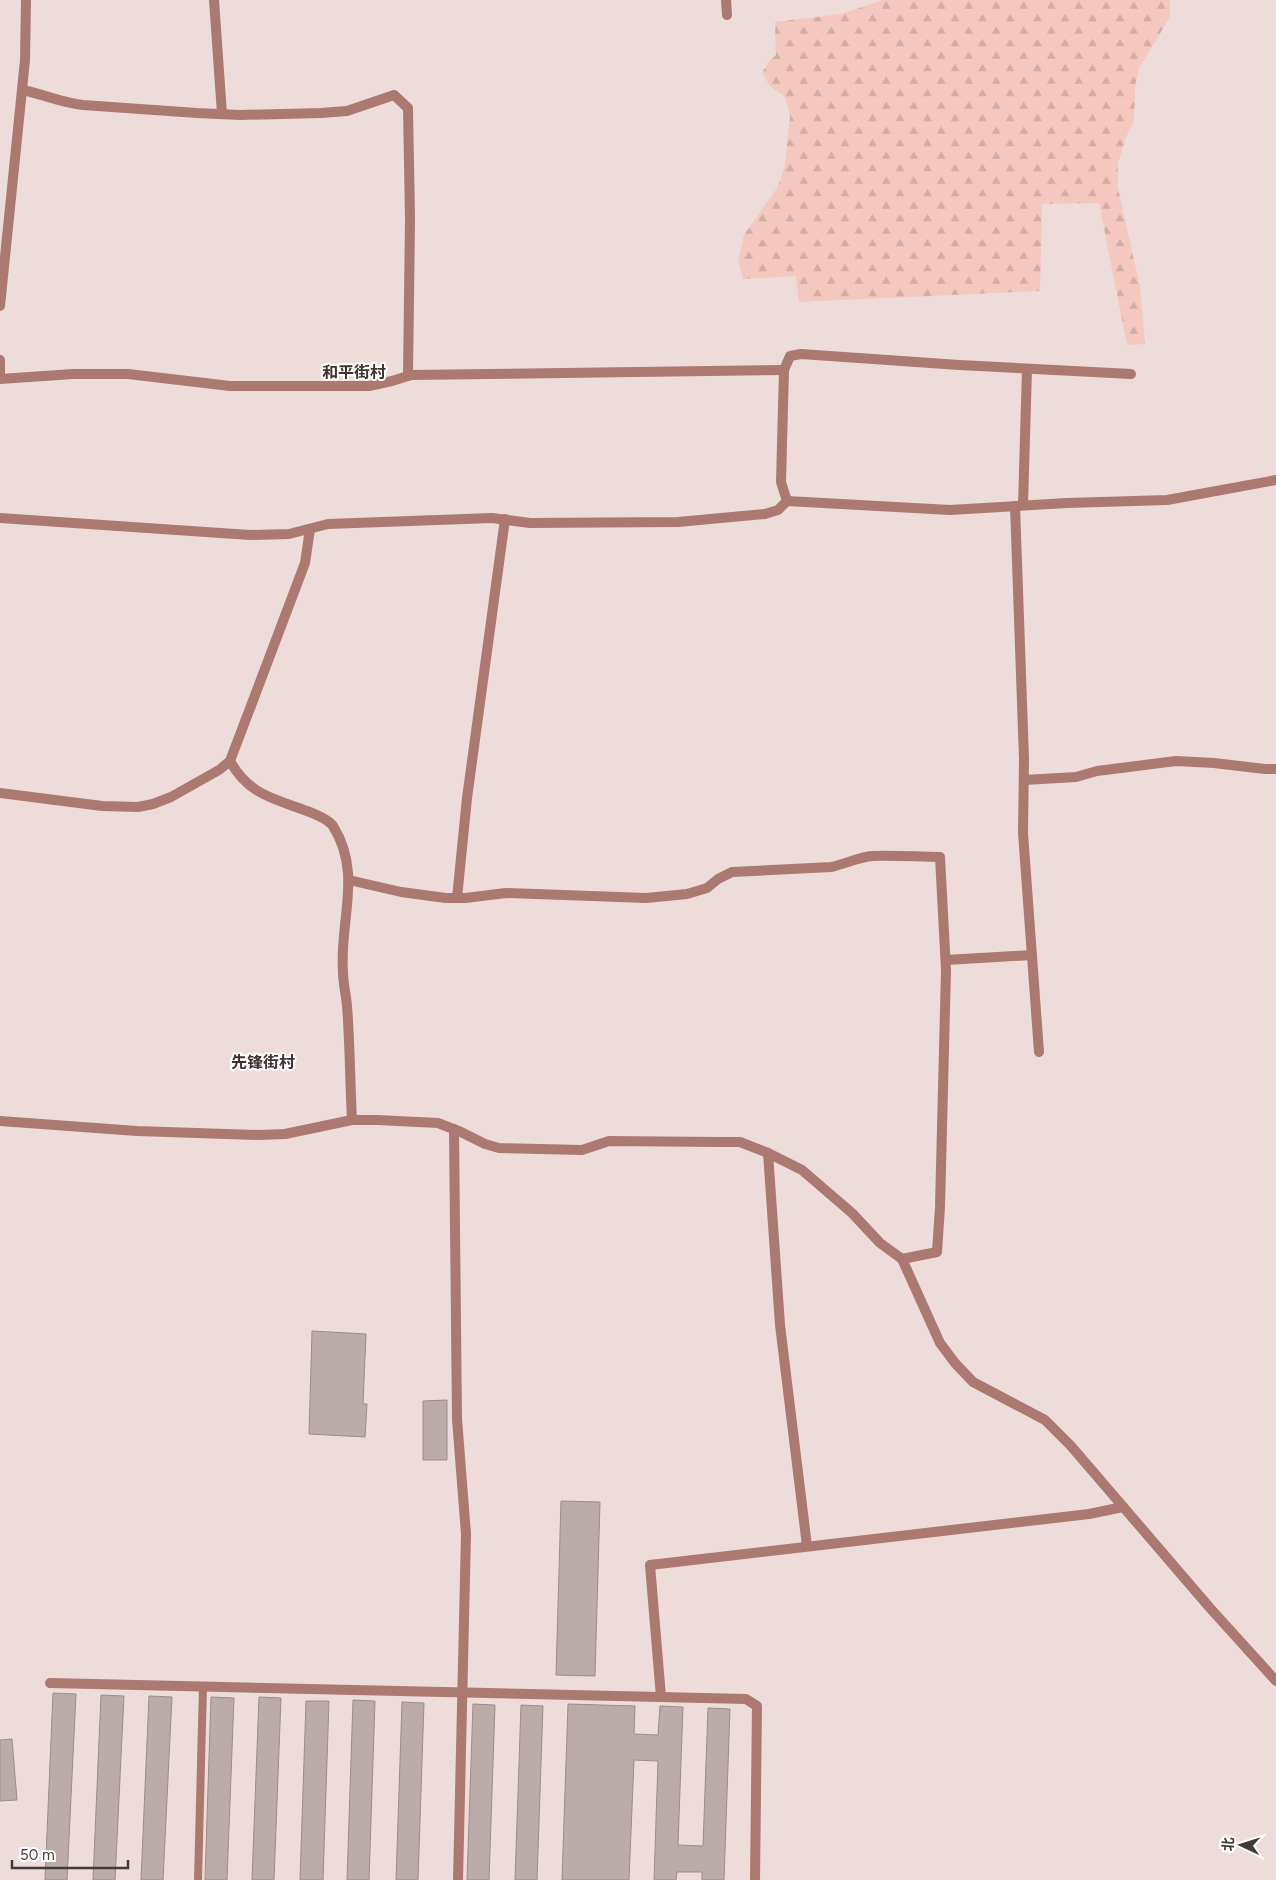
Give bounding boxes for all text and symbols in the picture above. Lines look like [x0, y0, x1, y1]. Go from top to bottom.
district label: 和平街村 [322, 363, 386, 382]
district label: 先锋街村 [231, 1053, 295, 1072]
north arrow [1216, 1820, 1266, 1870]
text: 北 [1220, 1837, 1237, 1852]
scale bar [12, 1838, 129, 1870]
text: 50 m [20, 1846, 55, 1864]

